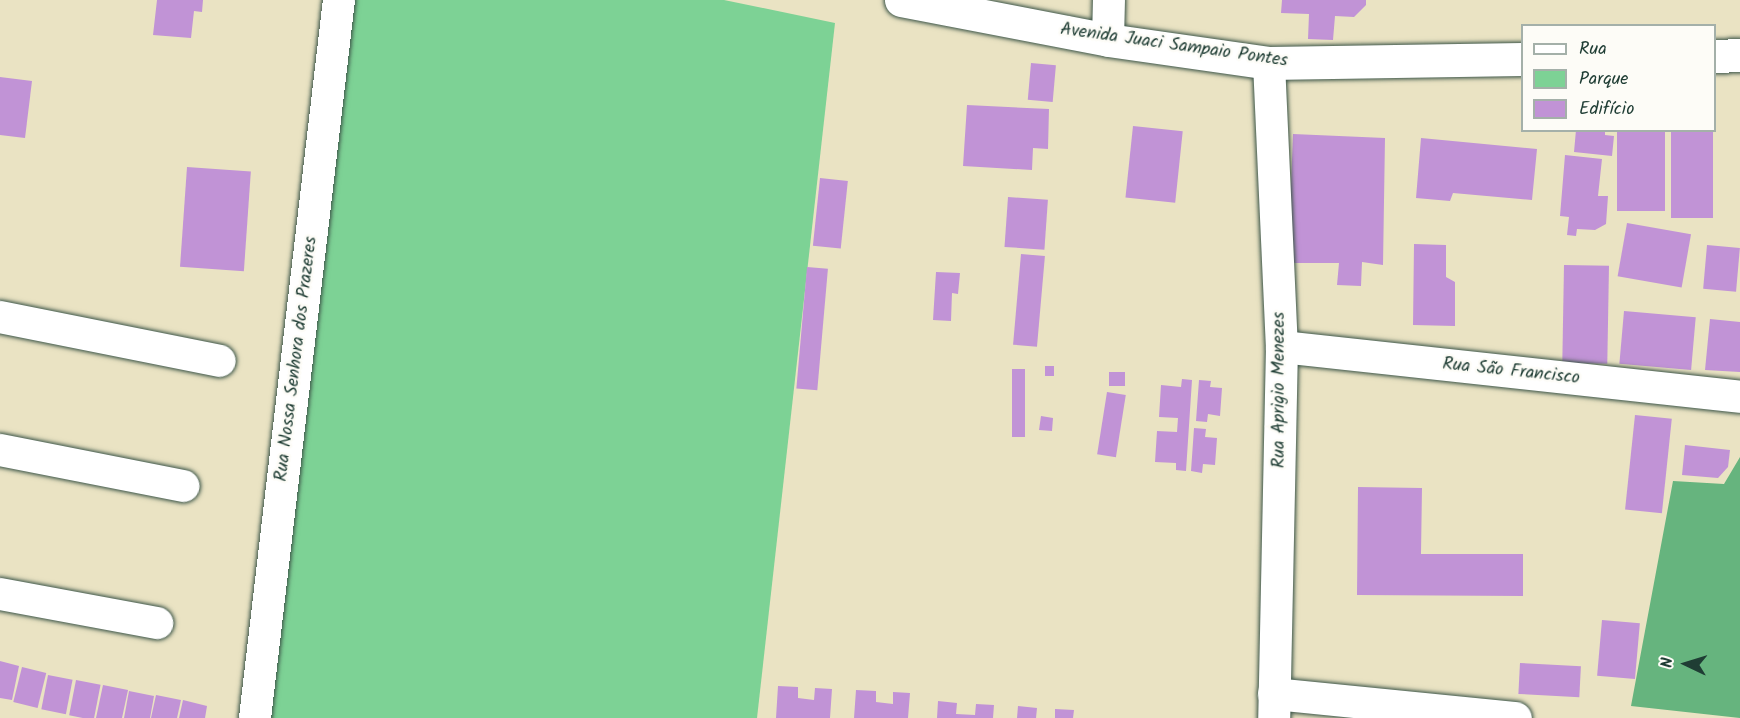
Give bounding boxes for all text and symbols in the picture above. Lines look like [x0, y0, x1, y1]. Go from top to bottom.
street label: Avenida Juaci Sampaio Pontes [1059, 19, 1289, 73]
legend [1521, 24, 1716, 132]
text: Rua [1579, 35, 1607, 64]
text: Parque [1579, 65, 1628, 94]
text: Edifício [1579, 95, 1634, 124]
street label: Rua Nossa Senhora dos Prazeres [271, 235, 323, 483]
street label: Rua Aprigio Menezes [1269, 312, 1291, 468]
street label: Rua São Francisco [1441, 354, 1581, 390]
north arrow [1656, 634, 1716, 694]
text: N [1655, 657, 1680, 669]

